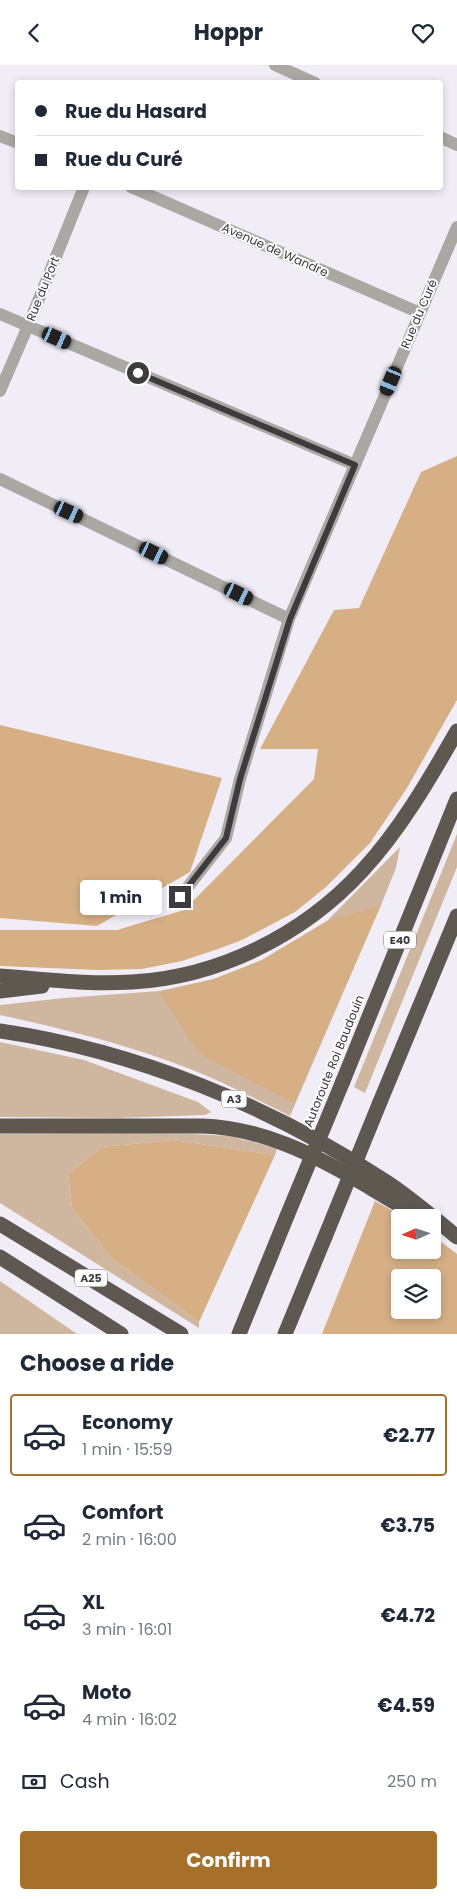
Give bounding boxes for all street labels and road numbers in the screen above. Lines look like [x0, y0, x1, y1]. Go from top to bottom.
street label: Avenue de Wandre [219, 218, 331, 281]
street label: Rue du Port [22, 254, 63, 324]
street label: Rue du Curé [396, 277, 441, 351]
road number: E40 [384, 931, 416, 949]
street label: Autoroute Roi Baudouin [299, 992, 368, 1129]
road number: A3 [222, 1091, 246, 1107]
road number: A25 [75, 1269, 107, 1287]

